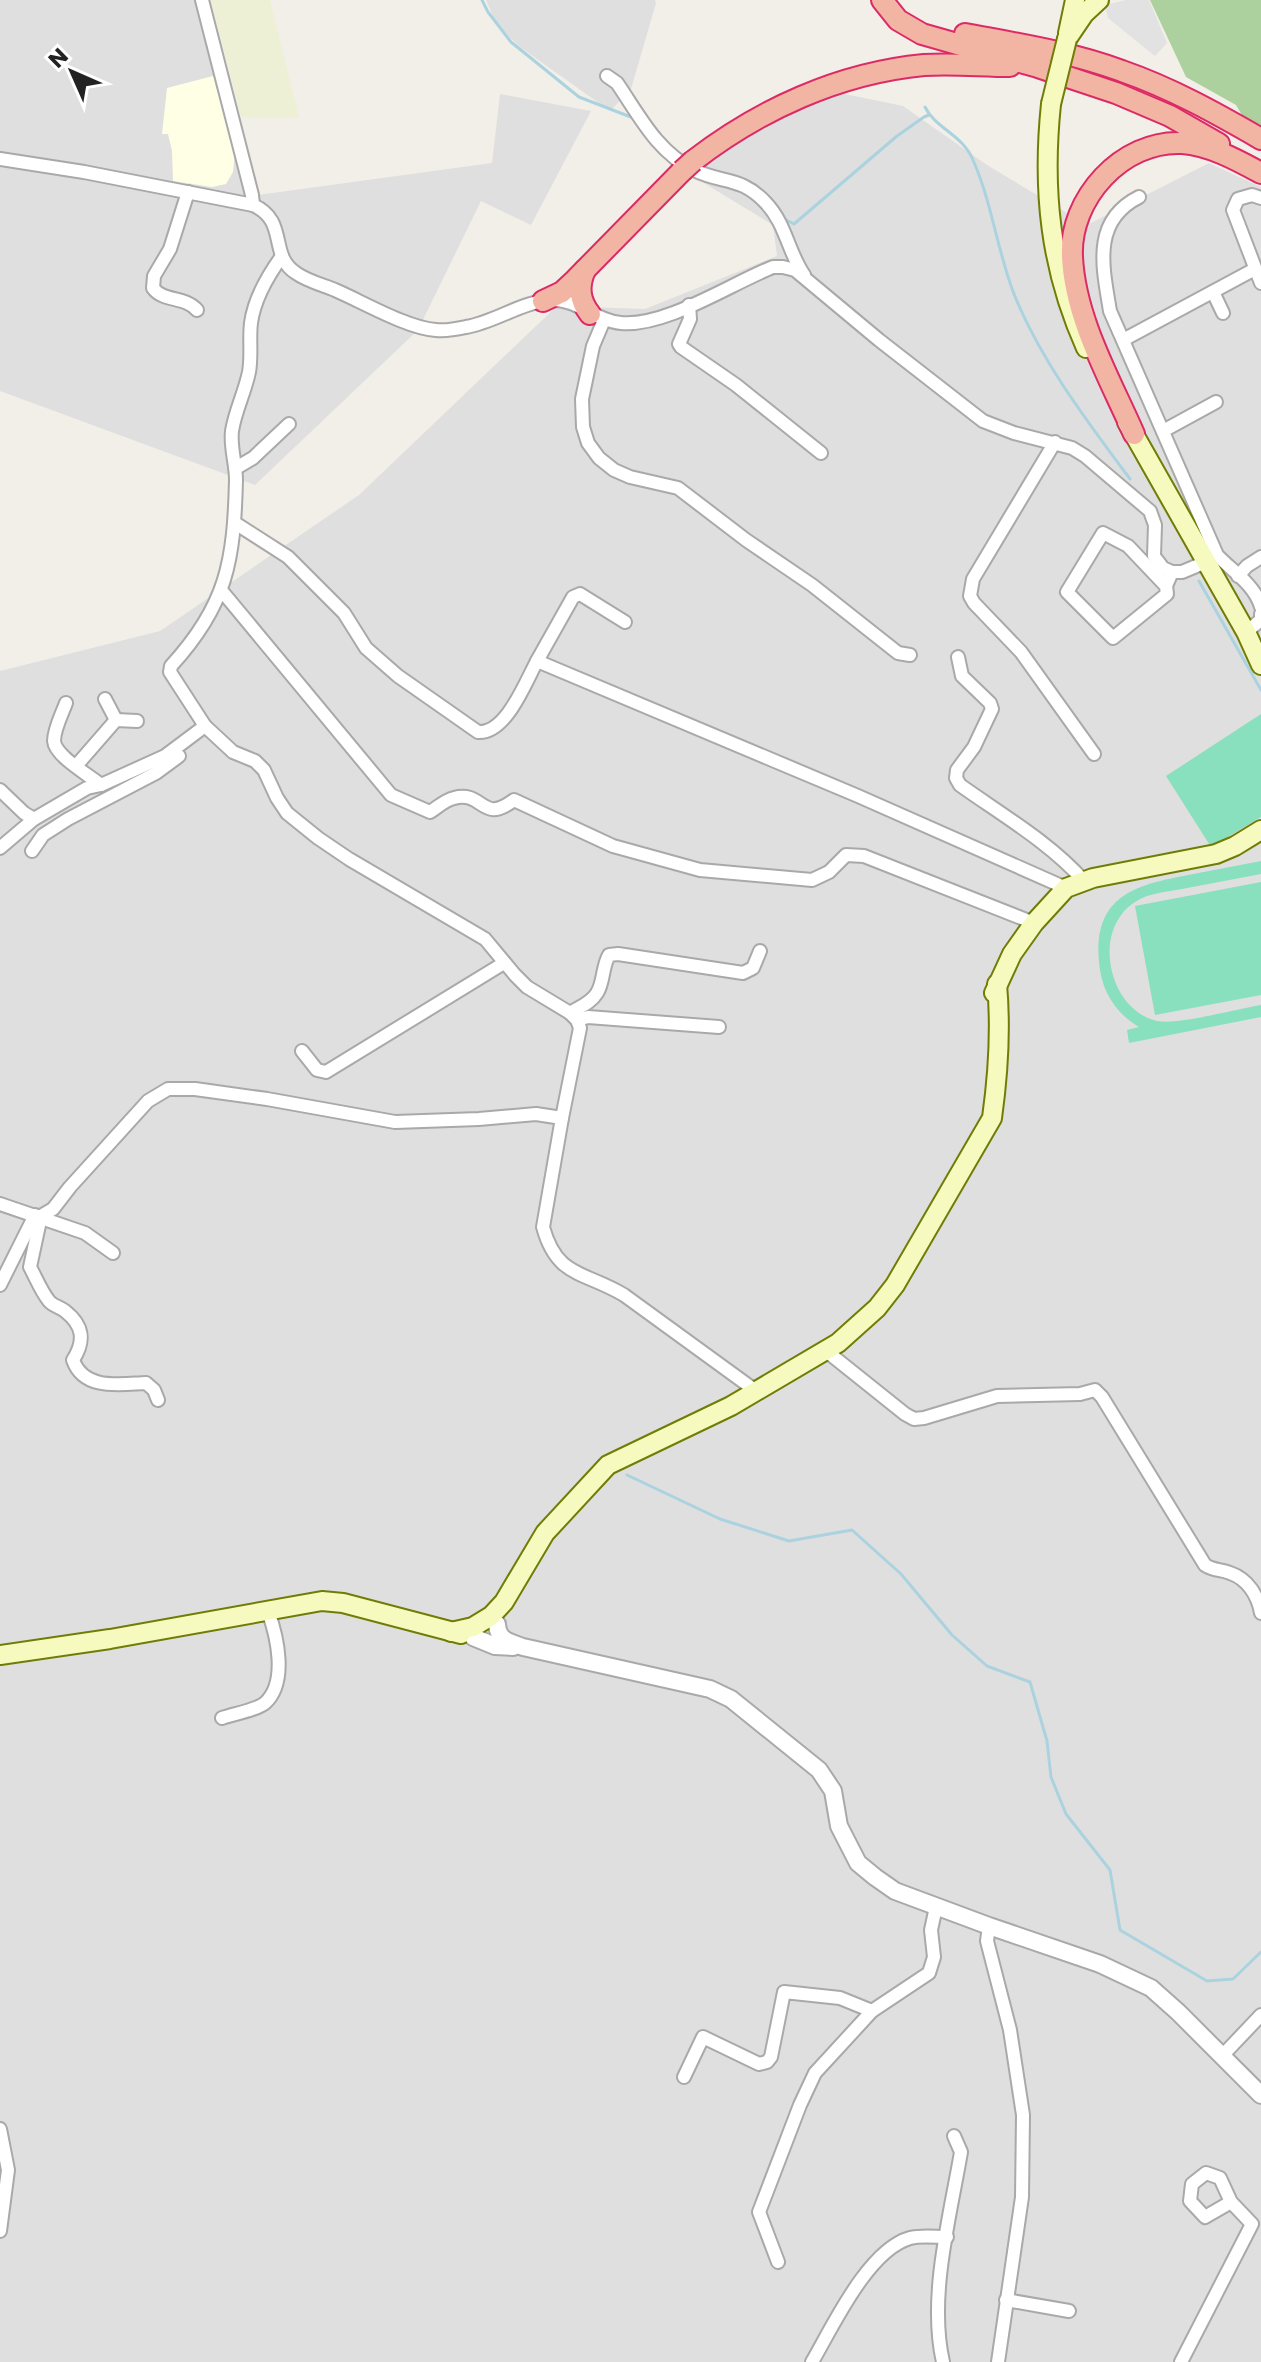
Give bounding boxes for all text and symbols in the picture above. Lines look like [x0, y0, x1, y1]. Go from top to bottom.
north arrow [32, 32, 112, 112]
text: N [41, 41, 75, 75]

